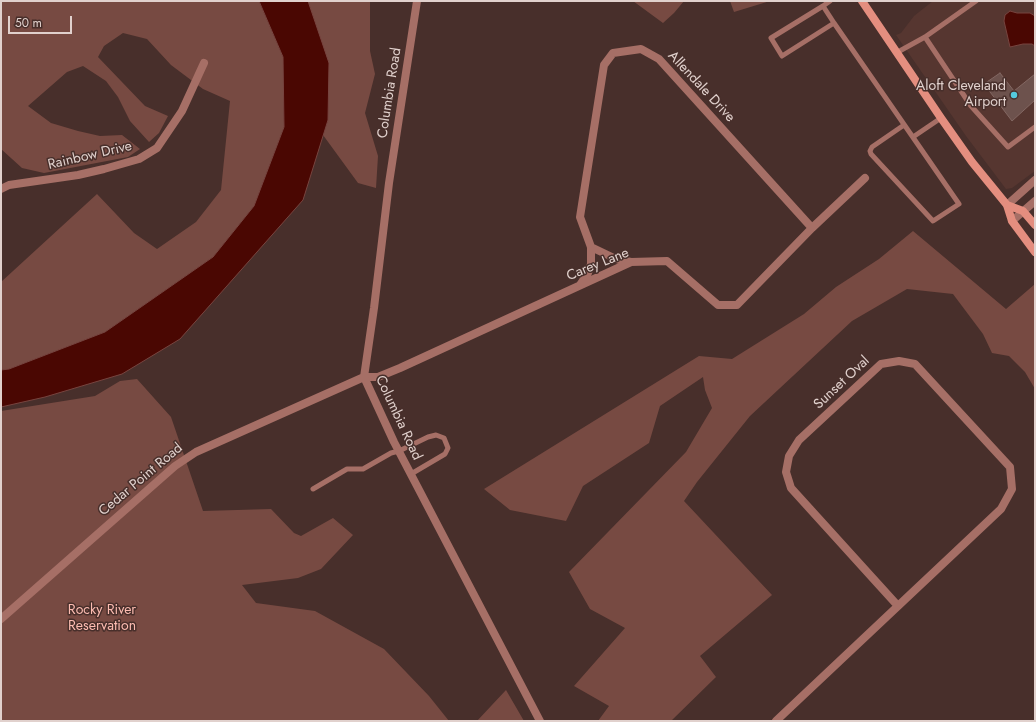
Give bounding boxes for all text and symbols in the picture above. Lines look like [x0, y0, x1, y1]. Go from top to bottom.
scale bar [10, 8, 74, 34]
text: 50 m [15, 14, 42, 32]
street label: Columbia Road [375, 47, 405, 139]
street label: Allendale Drive [664, 48, 738, 126]
place label: Aloft Cleveland Airport [916, 79, 1006, 112]
marker: Aloft Cleveland Airport [1009, 90, 1019, 100]
street label: Rainbow Drive [46, 138, 134, 174]
street label: Carey Lane [564, 245, 632, 285]
street label: Sunset Oval [811, 353, 873, 413]
street label: Columbia Road [371, 373, 425, 463]
street label: Cedar Point Road [96, 440, 186, 520]
park label: Rocky River Reservation [68, 603, 136, 636]

